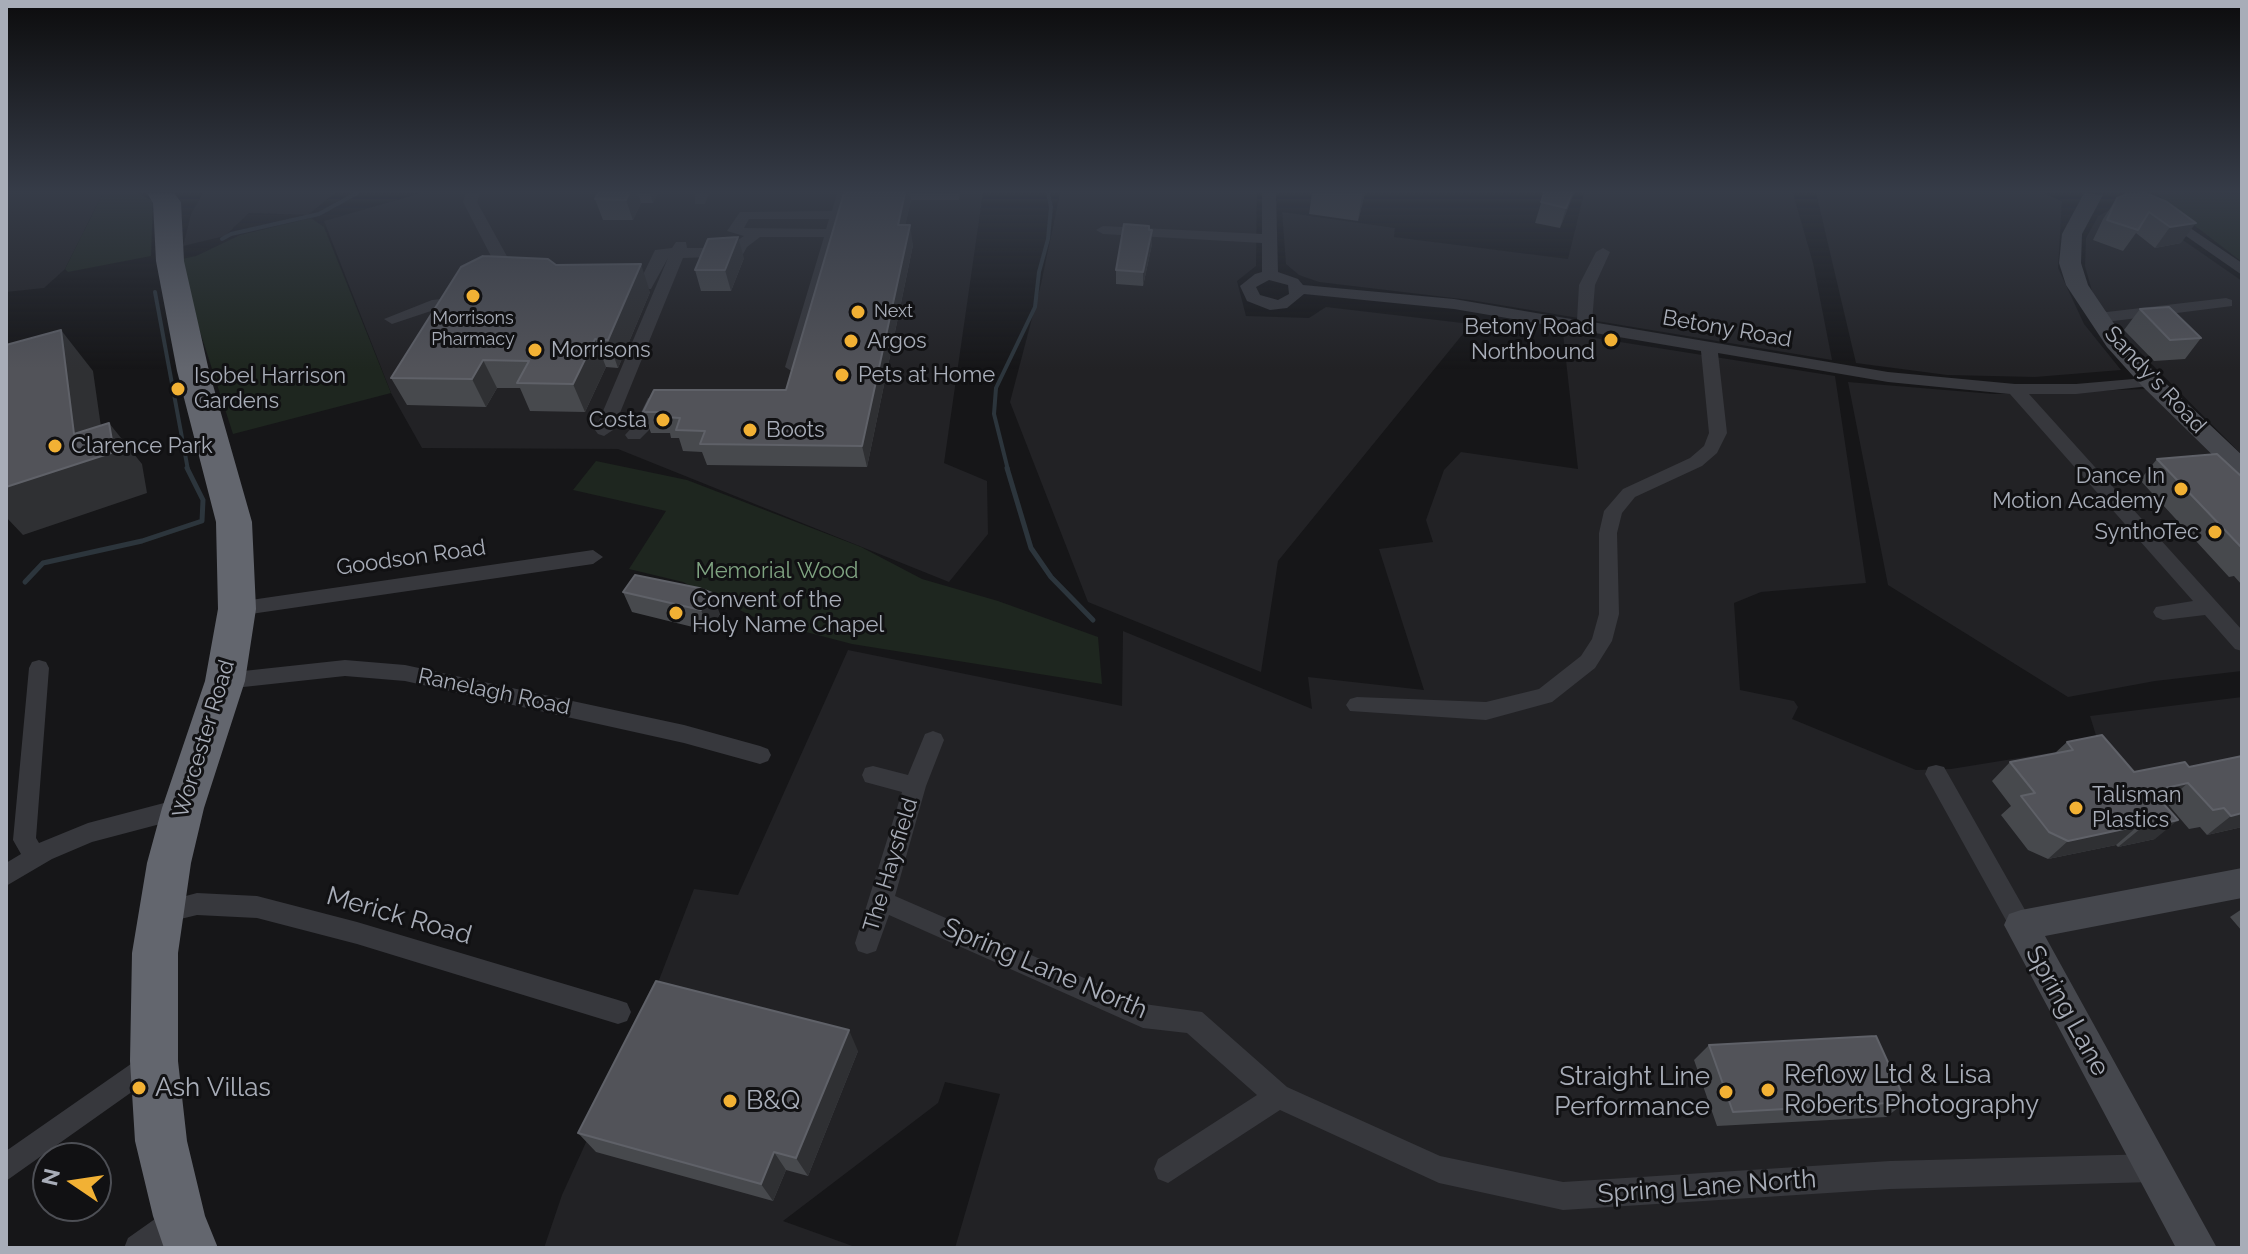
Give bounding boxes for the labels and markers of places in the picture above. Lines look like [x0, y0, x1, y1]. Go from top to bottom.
marker: Morrisons Pharmacy [464, 287, 482, 305]
place label: Next [874, 301, 913, 323]
marker: Next [849, 303, 867, 321]
place label: Morrisons Pharmacy [431, 308, 515, 350]
place label: Betony Road Northbound [1464, 314, 1595, 366]
place label: Argos [867, 328, 927, 354]
marker: Betony Road Northbound [1602, 331, 1620, 349]
marker: Argos [842, 332, 860, 350]
place label: Morrisons [551, 337, 651, 363]
marker: Morrisons [526, 341, 544, 359]
place label: Pets at Home [858, 362, 995, 388]
place label: Isobel Harrison Gardens [194, 363, 346, 414]
marker: Pets at Home [833, 366, 851, 384]
marker: Isobel Harrison Gardens [169, 380, 187, 398]
place label: Costa [589, 407, 647, 433]
marker: Costa [654, 411, 672, 429]
place label: Boots [766, 417, 825, 443]
marker: Boots [741, 421, 759, 439]
place label: Clarence Park [71, 433, 213, 459]
marker: Clarence Park [46, 437, 64, 455]
place label: Dance In Motion Academy [1992, 463, 2165, 514]
marker: Dance In Motion Academy [2172, 480, 2190, 498]
place label: SynthoTec [2095, 519, 2199, 545]
marker: SynthoTec [2206, 523, 2224, 541]
place label: Convent of the Holy Name Chapel [692, 587, 884, 638]
marker: Convent of the Holy Name Chapel [667, 604, 685, 622]
place label: Talisman Plastics [2092, 782, 2182, 834]
marker: Talisman Plastics [2067, 799, 2085, 817]
place label: Reflow Ltd & Lisa Roberts Photography [1784, 1059, 2039, 1120]
place label: Straight Line Performance [1554, 1061, 1710, 1122]
place label: Ash Villas [155, 1072, 271, 1104]
marker: Ash Villas [130, 1079, 148, 1097]
marker: Reflow Ltd & Lisa Roberts Photography [1759, 1081, 1777, 1099]
marker: Straight Line Performance [1717, 1083, 1735, 1101]
place label: B&Q [746, 1085, 800, 1117]
marker: B&Q [721, 1092, 739, 1110]

